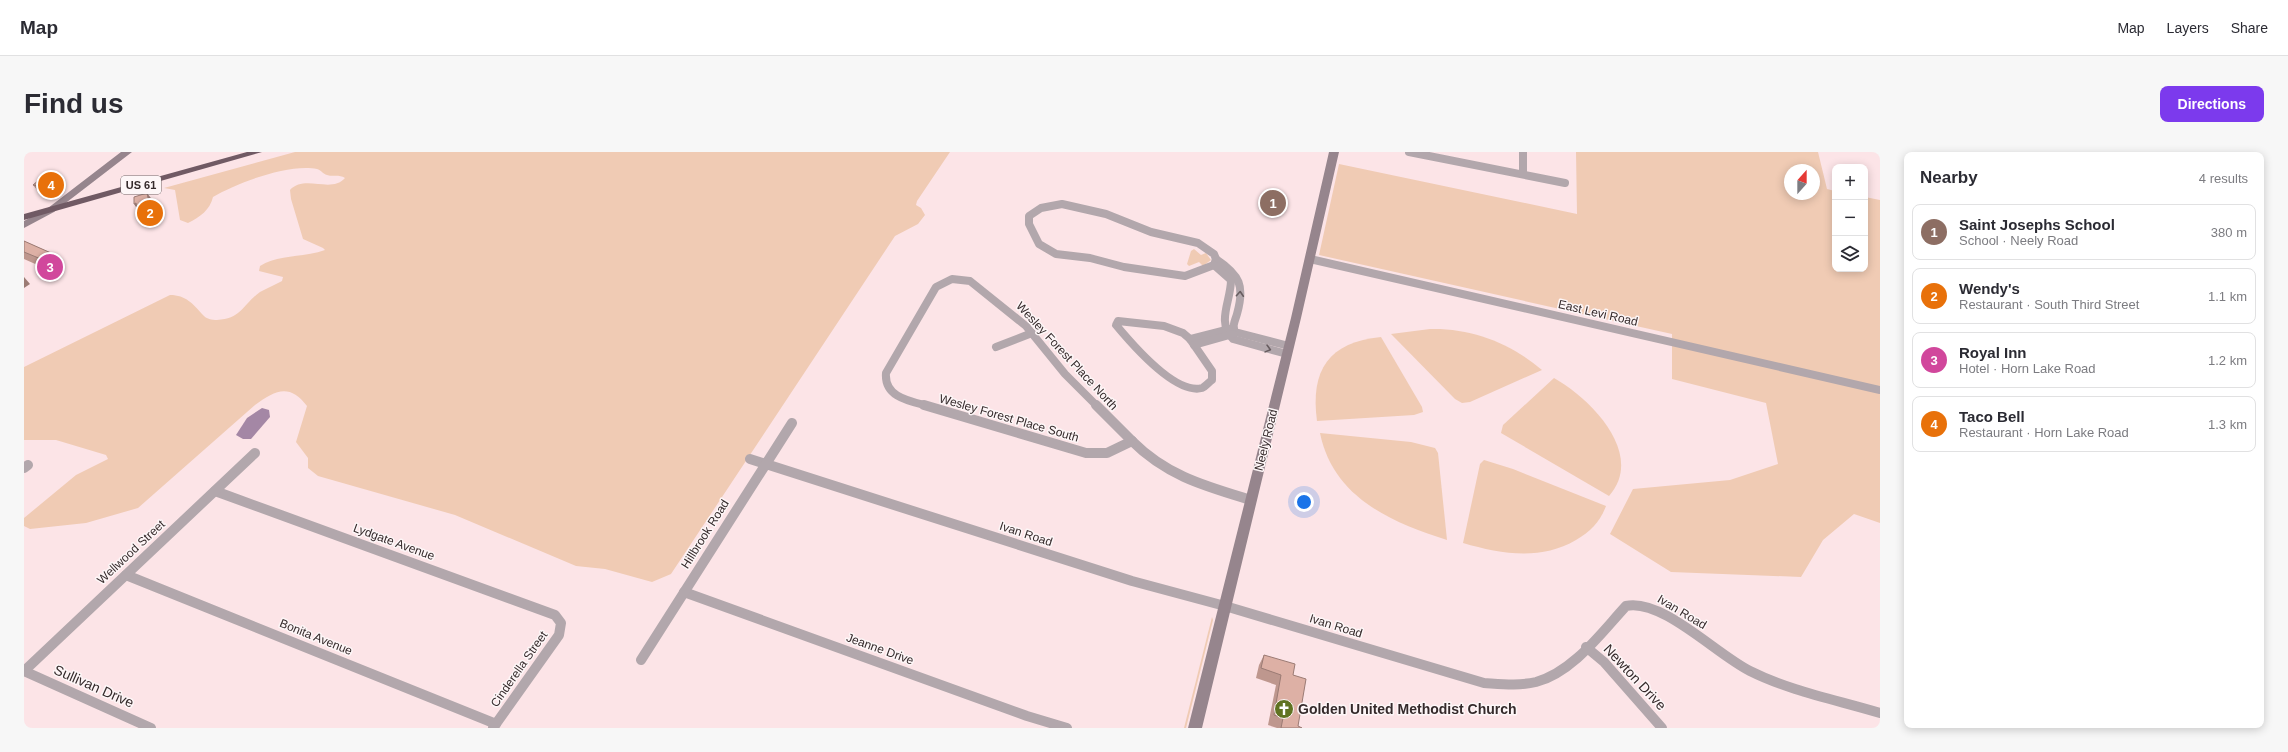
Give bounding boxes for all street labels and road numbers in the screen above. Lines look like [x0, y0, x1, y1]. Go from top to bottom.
road number: US 61 [121, 176, 161, 194]
street label: East Levi Road [1557, 297, 1639, 329]
street label: Wesley Forest Place North [1013, 299, 1121, 413]
street label: Wesley Forest Place South [938, 391, 1080, 445]
street label: Neely Road [1252, 408, 1280, 472]
street label: Hillbrook Road [678, 497, 732, 571]
street label: Wellwood Street [94, 517, 168, 587]
street label: Ivan Road [998, 519, 1054, 549]
street label: Lydgate Avenue [351, 521, 437, 563]
street label: Ivan Road [1655, 592, 1709, 632]
street label: Ivan Road [1308, 611, 1364, 641]
street label: Bonita Avenue [278, 616, 355, 658]
street label: Cinderella Street [488, 628, 551, 710]
street label: Jeanne Drive [844, 630, 916, 668]
street label: Newton Drive [1600, 641, 1670, 713]
street label: Sullivan Drive [52, 661, 137, 711]

